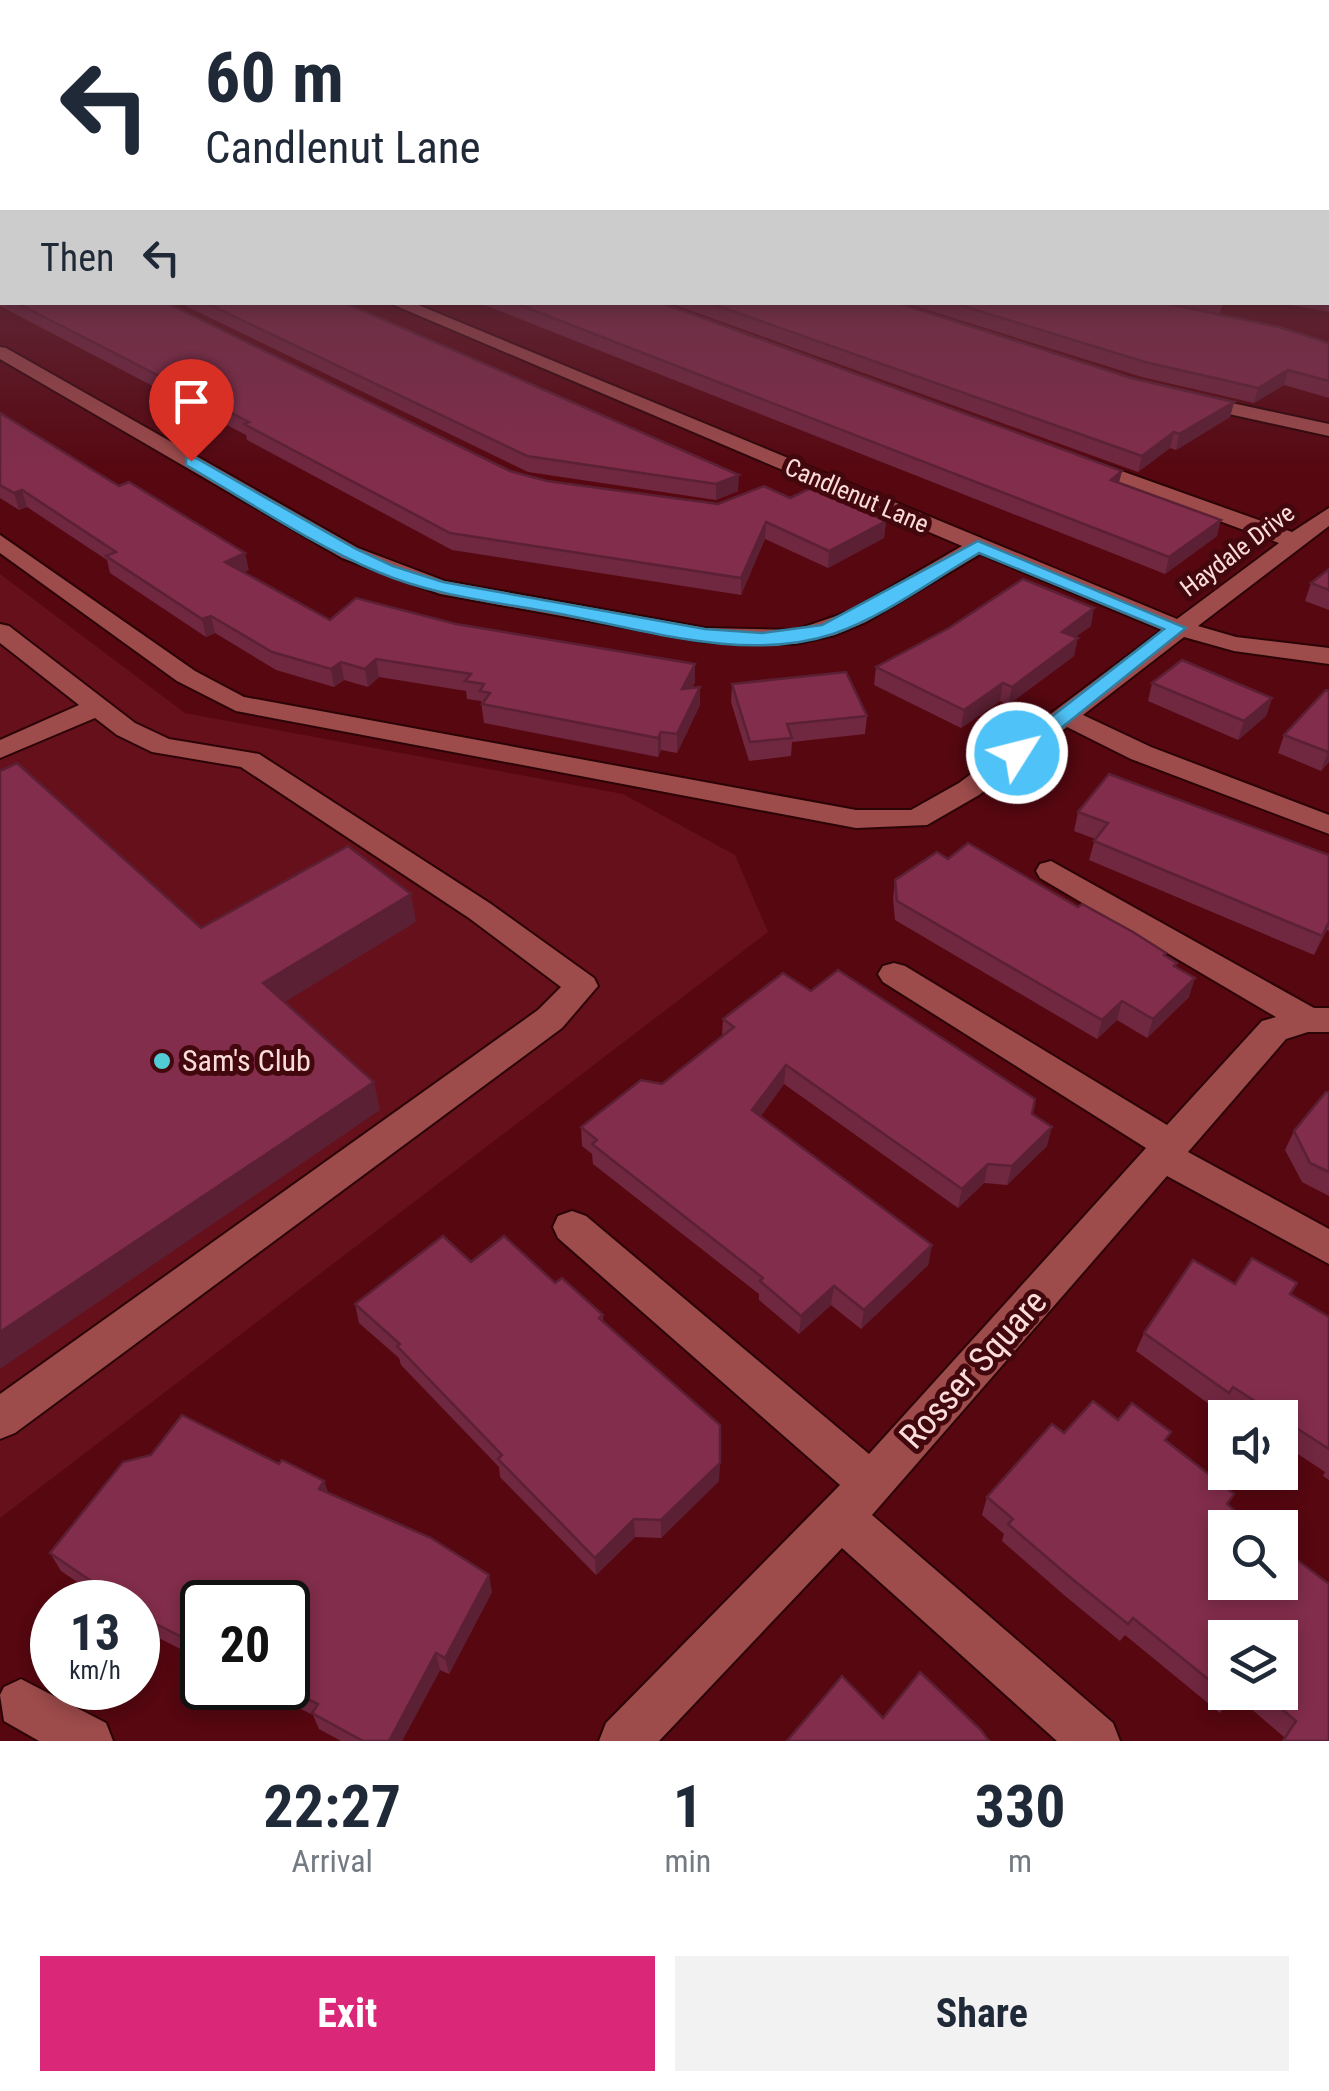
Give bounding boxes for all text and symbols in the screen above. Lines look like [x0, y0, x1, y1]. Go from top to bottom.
text: 60 m [205, 37, 344, 119]
icon: left [40, 40, 170, 170]
text: Candlenut Lane [205, 121, 481, 174]
icon: left [134, 230, 189, 285]
text: Then [40, 236, 114, 280]
pin [149, 359, 234, 462]
icon: arrive [164, 374, 219, 429]
street label: Candlenut Lane [781, 452, 933, 539]
street label: Haydale Drive [1175, 498, 1300, 603]
position arrow [965, 701, 1069, 805]
place label: Sam's Club [182, 1043, 311, 1078]
marker: Sam's Club [151, 1050, 173, 1072]
street label: Rosser Square [891, 1282, 1055, 1457]
map controls [1208, 1400, 1298, 1710]
button: sound [1208, 1400, 1298, 1490]
button: search [1208, 1510, 1298, 1600]
speed limit sign: 20 [180, 1580, 310, 1710]
text: 13 [70, 1604, 120, 1662]
button: layers [1208, 1620, 1298, 1710]
text: km/h [69, 1656, 121, 1685]
text: 22:27 [263, 1771, 401, 1842]
text: 1 [673, 1771, 703, 1842]
text: 330 [975, 1771, 1066, 1842]
text: Arrival [291, 1842, 373, 1880]
text: min [664, 1842, 711, 1880]
text: m [1008, 1842, 1032, 1880]
button: Exit [40, 1956, 655, 2071]
button: Share [675, 1956, 1289, 2071]

